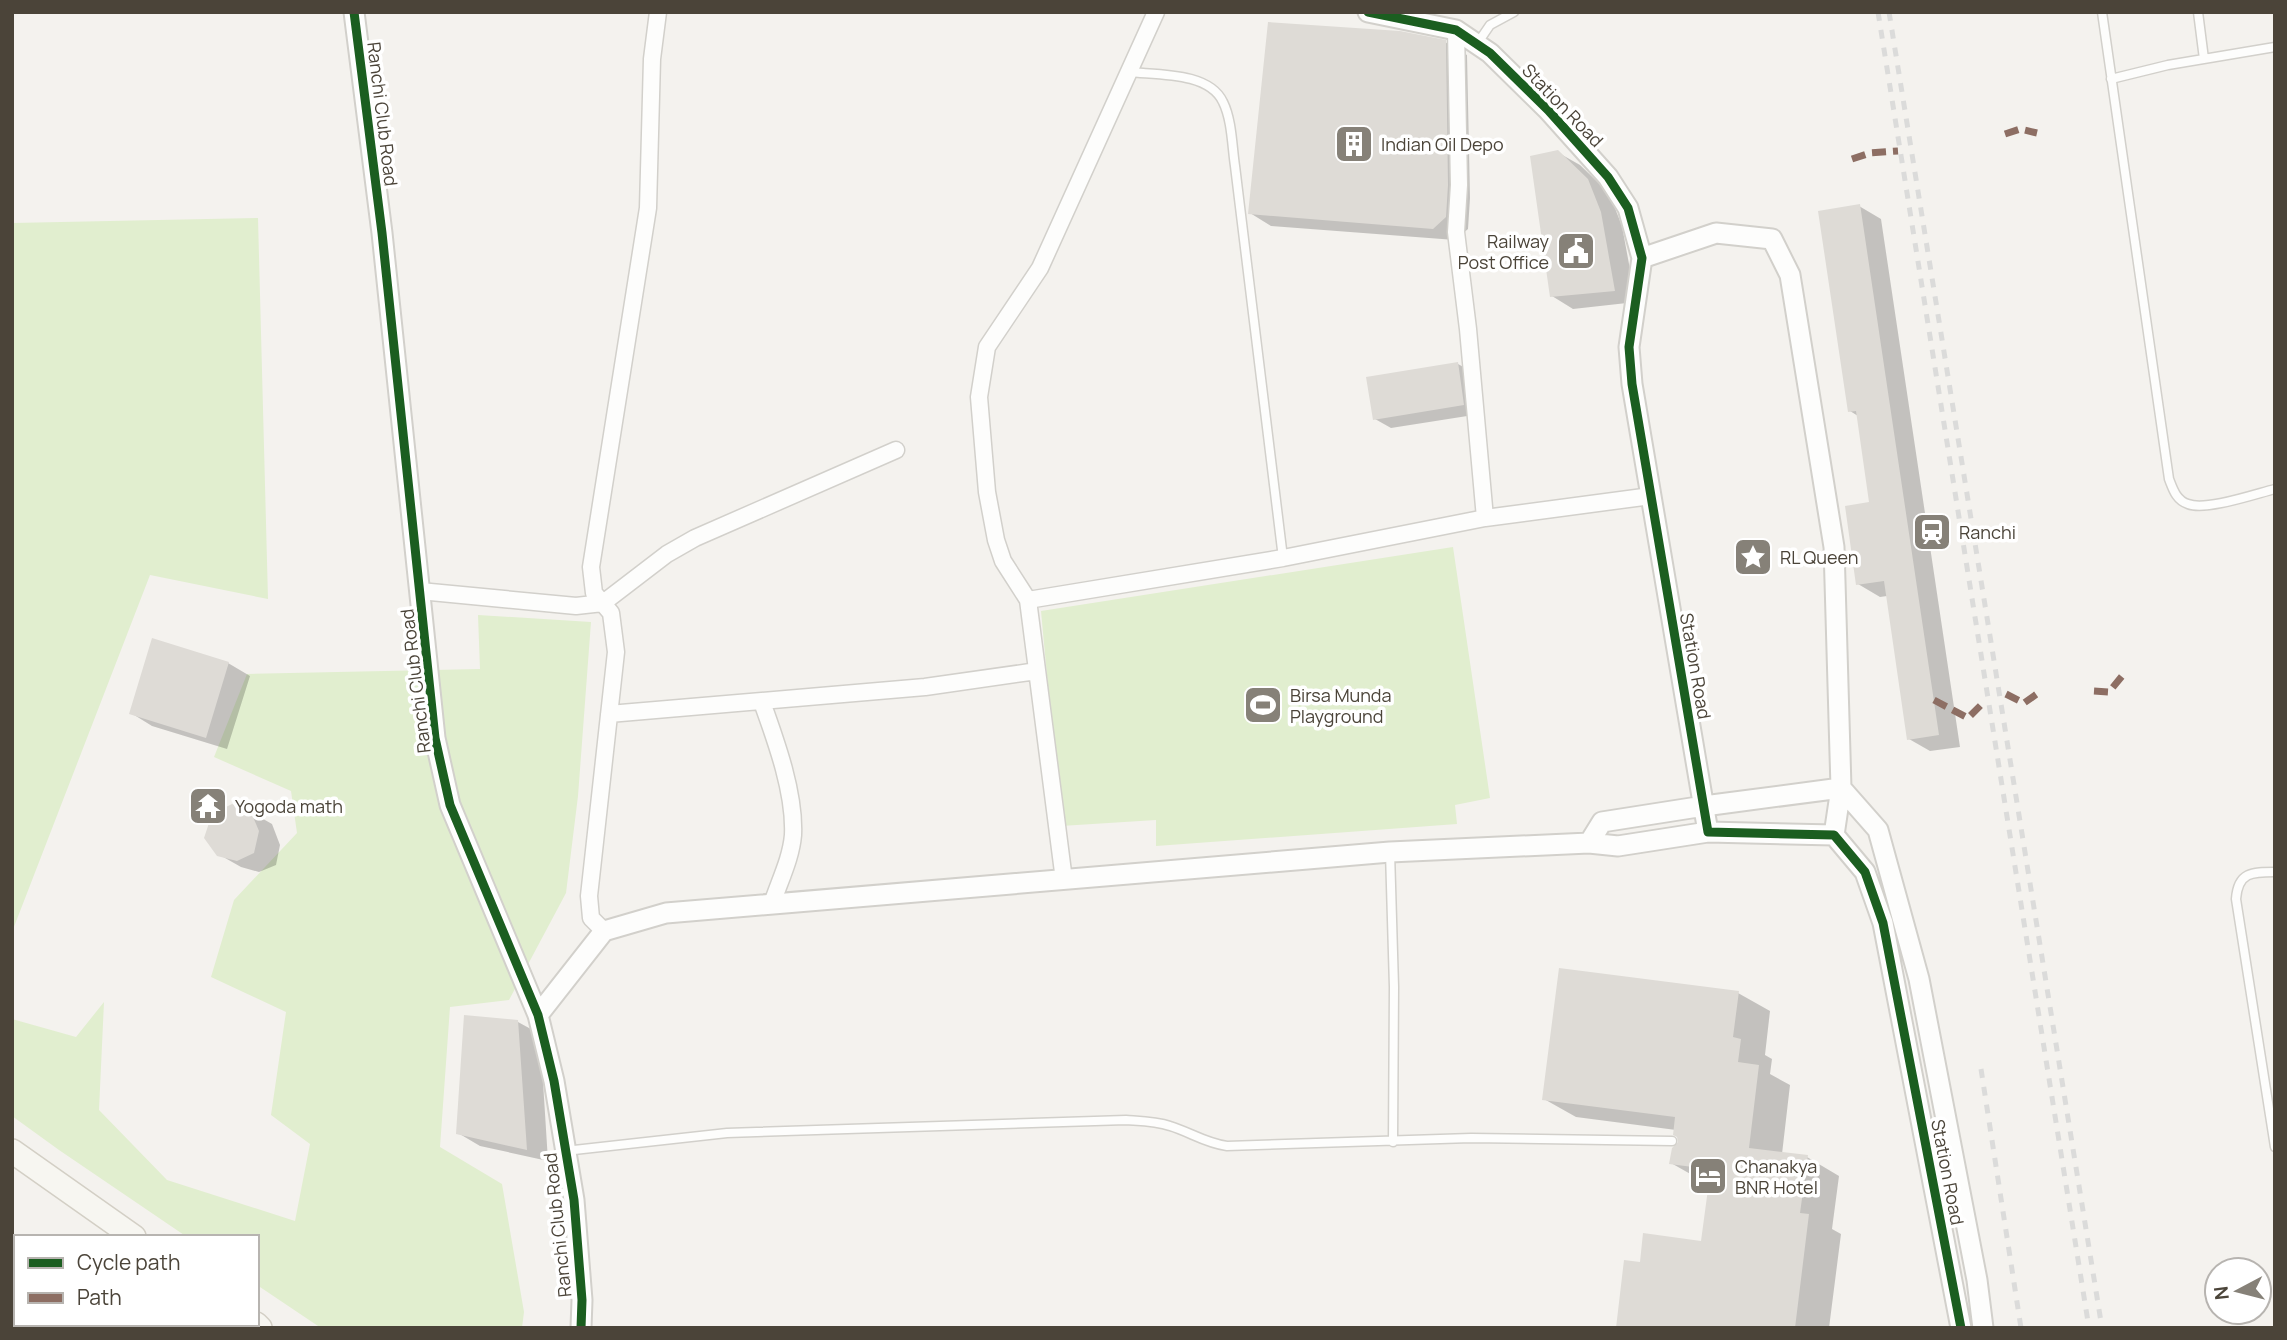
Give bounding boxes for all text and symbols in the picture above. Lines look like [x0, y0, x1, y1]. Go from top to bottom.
street label: Ranchi Club Road [362, 41, 404, 187]
street label: Station Road [1517, 58, 1609, 152]
building icon: Indian Oil Depo [1333, 123, 1375, 165]
place label: Indian Oil Depo [1381, 132, 1504, 156]
place label: Railway Post Office [1458, 229, 1550, 274]
public building icon: Railway Post Office [1555, 230, 1597, 272]
station icon: Ranchi [1911, 511, 1953, 553]
place label: Ranchi [1959, 520, 2016, 544]
place icon: RL Queen [1732, 536, 1774, 578]
place label: RL Queen [1780, 545, 1858, 569]
street label: Ranchi Club Road [394, 608, 436, 754]
street label: Station Road [1675, 611, 1717, 721]
place label: Birsa Munda Playground [1290, 683, 1392, 728]
sports icon: Birsa Munda Playground [1242, 684, 1284, 726]
temple icon: Yogoda math [187, 785, 229, 827]
place label: Yogoda math [235, 794, 343, 818]
street label: Station Road [1926, 1117, 1970, 1227]
street label: Ranchi Club Road [537, 1152, 577, 1298]
place label: Chanakya BNR Hotel [1735, 1154, 1818, 1199]
hotel icon: Chanakya BNR Hotel [1687, 1155, 1729, 1197]
legend [14, 1235, 259, 1326]
text: Cycle path [77, 1248, 180, 1276]
north arrow [2203, 1256, 2273, 1326]
text: Path [77, 1283, 122, 1311]
text: N [2207, 1285, 2235, 1301]

